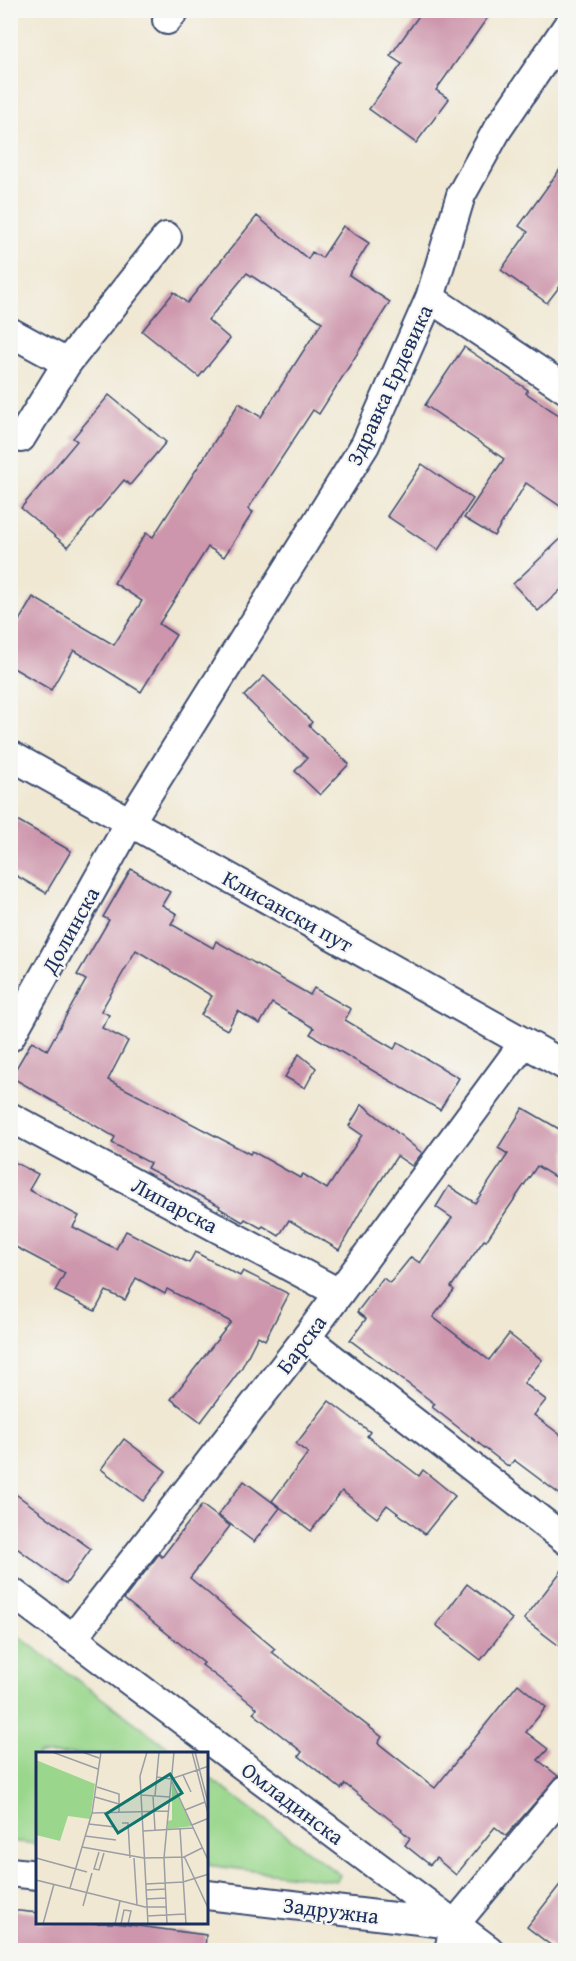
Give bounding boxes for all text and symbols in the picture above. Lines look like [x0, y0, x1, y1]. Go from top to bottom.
street label: Здравка Ердевика [338, 299, 441, 471]
street label: Клисански пут [217, 862, 360, 960]
street label: Долинска [32, 880, 107, 980]
street label: Липарска [126, 1169, 224, 1241]
street label: Барска [268, 1307, 334, 1380]
inset map [36, 1752, 208, 1925]
street label: Омладинска [235, 1754, 351, 1853]
street label: Задружна [281, 1888, 381, 1932]

